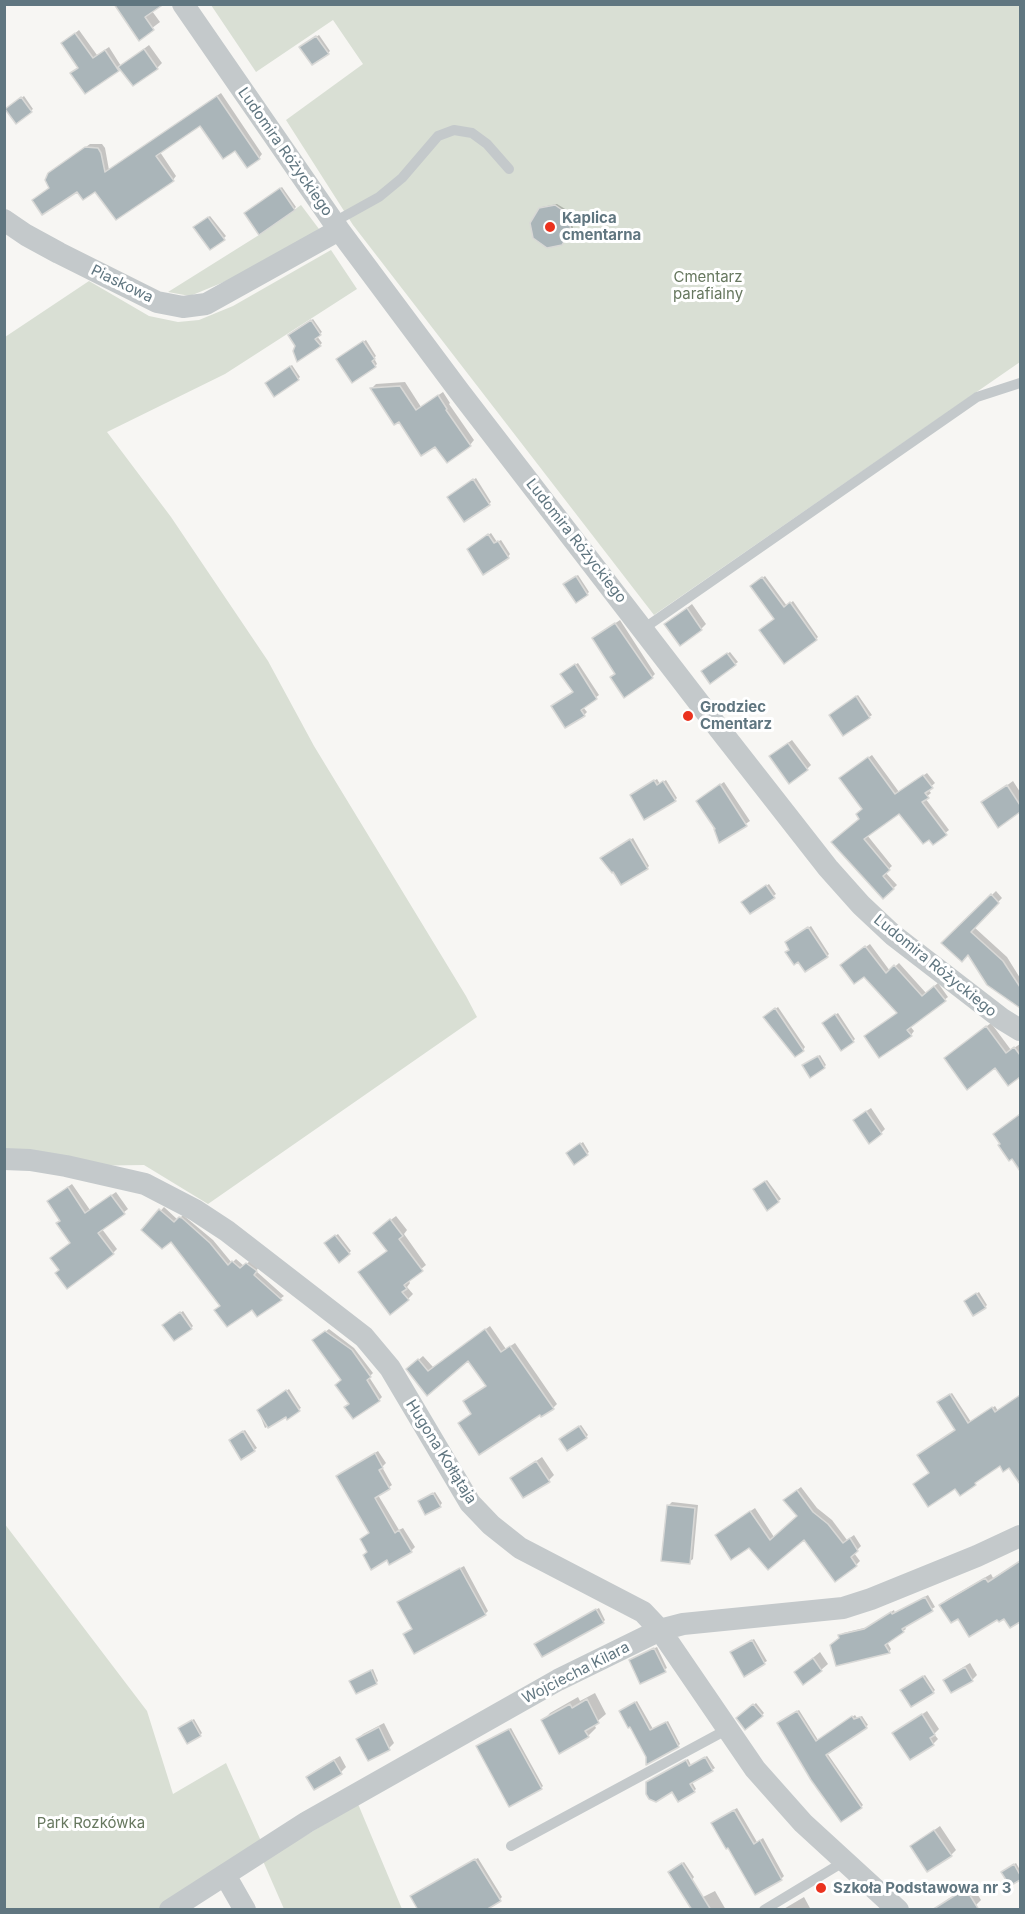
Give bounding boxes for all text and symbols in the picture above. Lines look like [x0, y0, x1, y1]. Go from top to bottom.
street label: Ludomira Różyckiego [234, 84, 336, 220]
place label: Kaplica cmentarna [562, 209, 641, 244]
marker: Kaplica cmentarna [543, 220, 557, 234]
street label: Piaskowa [88, 261, 156, 307]
park label: Cmentarz parafialny [673, 268, 743, 303]
street label: Ludomira Różyckiego [522, 475, 630, 607]
place label: Grodziec Cmentarz [700, 698, 772, 733]
marker: Grodziec Cmentarz [681, 709, 695, 723]
street label: Ludomira Różyckiego [870, 911, 1000, 1021]
street label: Hugona Kołłątaja [402, 1397, 480, 1507]
street label: Wojciecha Kilara [519, 1638, 633, 1708]
park label: Park Rozkówka [37, 1814, 145, 1832]
place label: Szkoła Podstawowa nr 3 [833, 1879, 1011, 1897]
marker: Szkoła Podstawowa nr 3 [814, 1881, 828, 1895]

